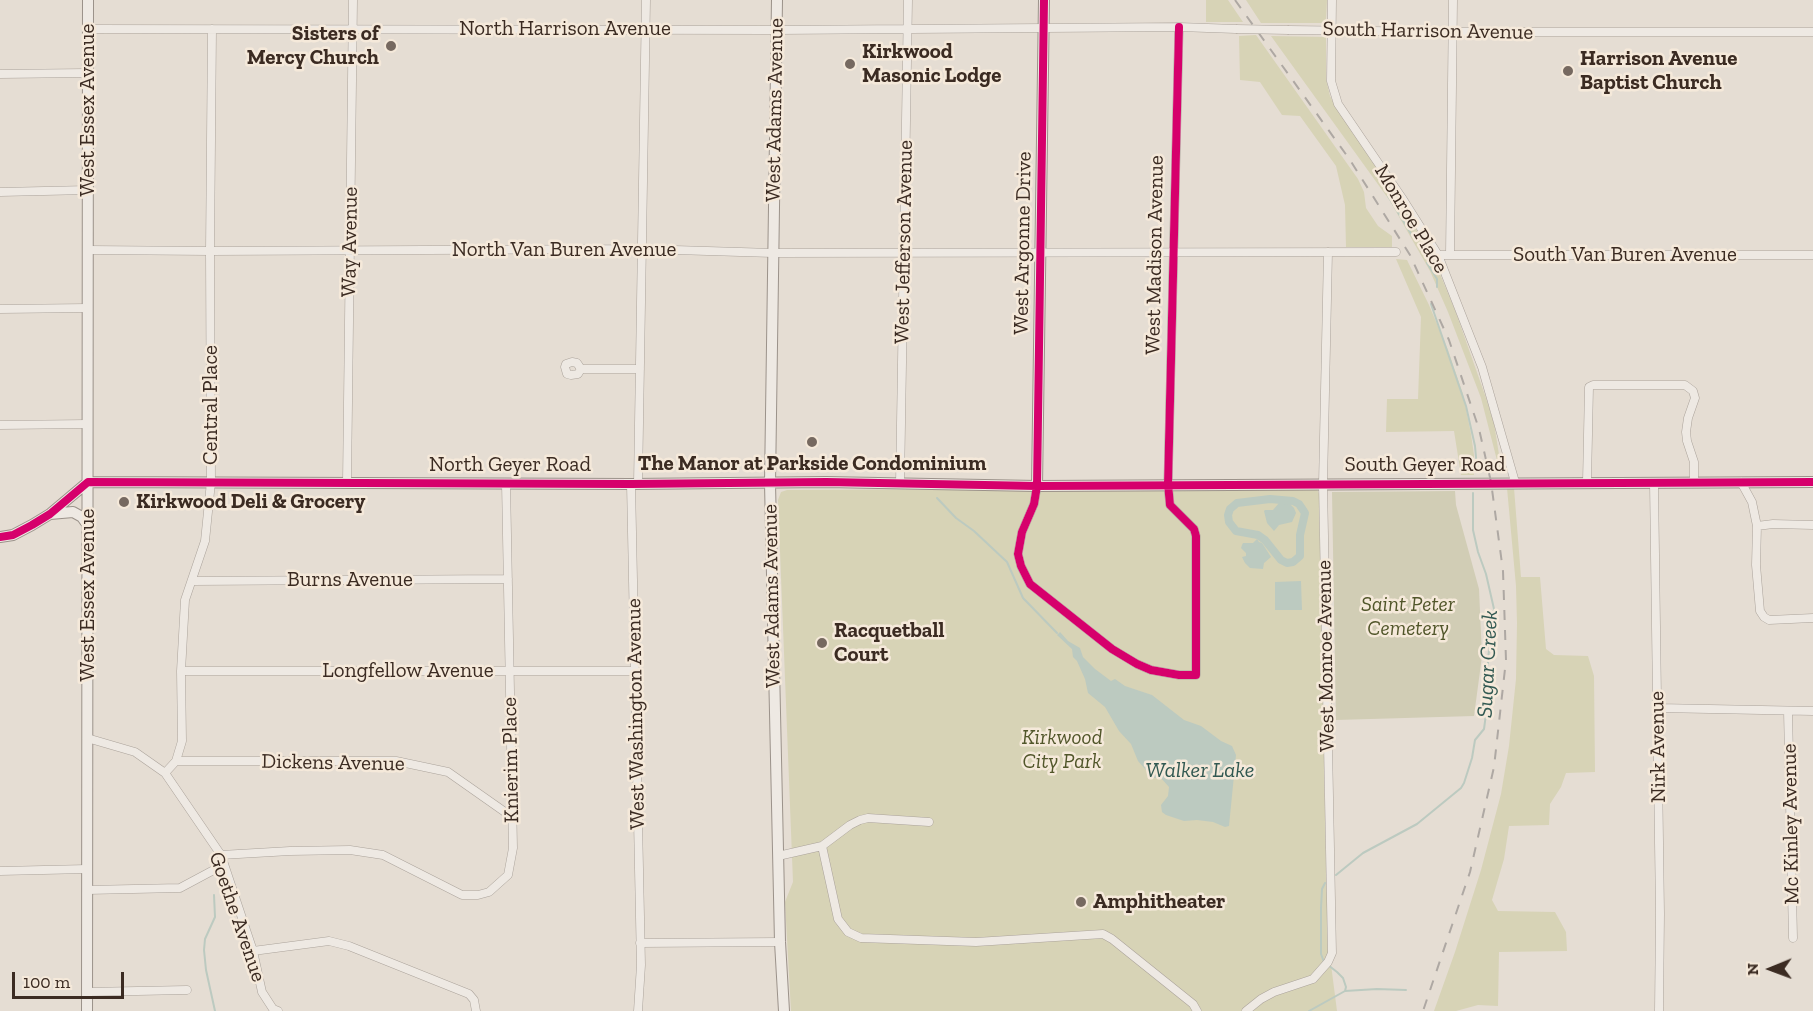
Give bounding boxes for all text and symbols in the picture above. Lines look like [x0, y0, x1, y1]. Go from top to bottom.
street label: North Harrison Avenue [459, 16, 671, 42]
street label: South Harrison Avenue [1322, 17, 1534, 45]
street label: West Adams Avenue [761, 18, 789, 202]
place label: Sisters of Mercy Church [247, 21, 379, 71]
street label: West Essex Avenue [75, 24, 101, 196]
marker: Sisters of Mercy Church [384, 39, 398, 53]
place label: Kirkwood Masonic Lodge [862, 39, 1001, 89]
place label: Harrison Avenue Baptist Church [1580, 46, 1737, 96]
marker: Kirkwood Masonic Lodge [843, 57, 857, 71]
marker: Harrison Avenue Baptist Church [1561, 64, 1575, 78]
street label: West Jefferson Avenue [890, 140, 918, 344]
street label: West Argonne Drive [1009, 151, 1037, 335]
street label: West Madison Avenue [1141, 155, 1169, 355]
street label: Monroe Place [1369, 160, 1453, 278]
street label: Way Avenue [336, 187, 364, 297]
street label: North Van Buren Avenue [452, 237, 676, 263]
street label: South Van Buren Avenue [1513, 242, 1737, 268]
street label: Central Place [198, 345, 224, 465]
marker: The Manor at Parkside Condominium [805, 435, 819, 449]
place label: The Manor at Parkside Condominium [638, 451, 986, 477]
street label: North Geyer Road [429, 452, 591, 478]
street label: South Geyer Road [1344, 452, 1506, 478]
place label: Kirkwood Deli & Grocery [136, 489, 365, 515]
marker: Kirkwood Deli & Grocery [117, 495, 131, 509]
street label: West Adams Avenue [758, 504, 786, 688]
street label: West Essex Avenue [75, 509, 101, 681]
street label: West Monroe Avenue [1312, 560, 1340, 752]
street label: Burns Avenue [287, 567, 413, 593]
park label: Saint Peter Cemetery [1361, 592, 1455, 642]
street label: West Washington Avenue [621, 598, 651, 830]
water label: Sugar Creek [1472, 609, 1504, 719]
place label: Racquetball Court [834, 618, 944, 668]
marker: Racquetball Court [815, 636, 829, 650]
street label: Longfellow Avenue [322, 658, 494, 684]
street label: Nirk Avenue [1644, 691, 1672, 803]
street label: Knierim Place [497, 697, 525, 823]
park label: Kirkwood City Park [1022, 725, 1102, 775]
street label: Mc Kinley Avenue [1777, 743, 1805, 905]
street label: Dickens Avenue [261, 749, 405, 777]
water label: Walker Lake [1146, 758, 1254, 784]
street label: Goethe Avenue [203, 849, 271, 985]
place label: Amphitheater [1093, 889, 1225, 915]
marker: Amphitheater [1074, 895, 1088, 909]
north arrow [1741, 939, 1801, 999]
scale bar [15, 960, 128, 998]
text: N [1743, 963, 1762, 976]
text: 100 m [23, 971, 70, 993]

